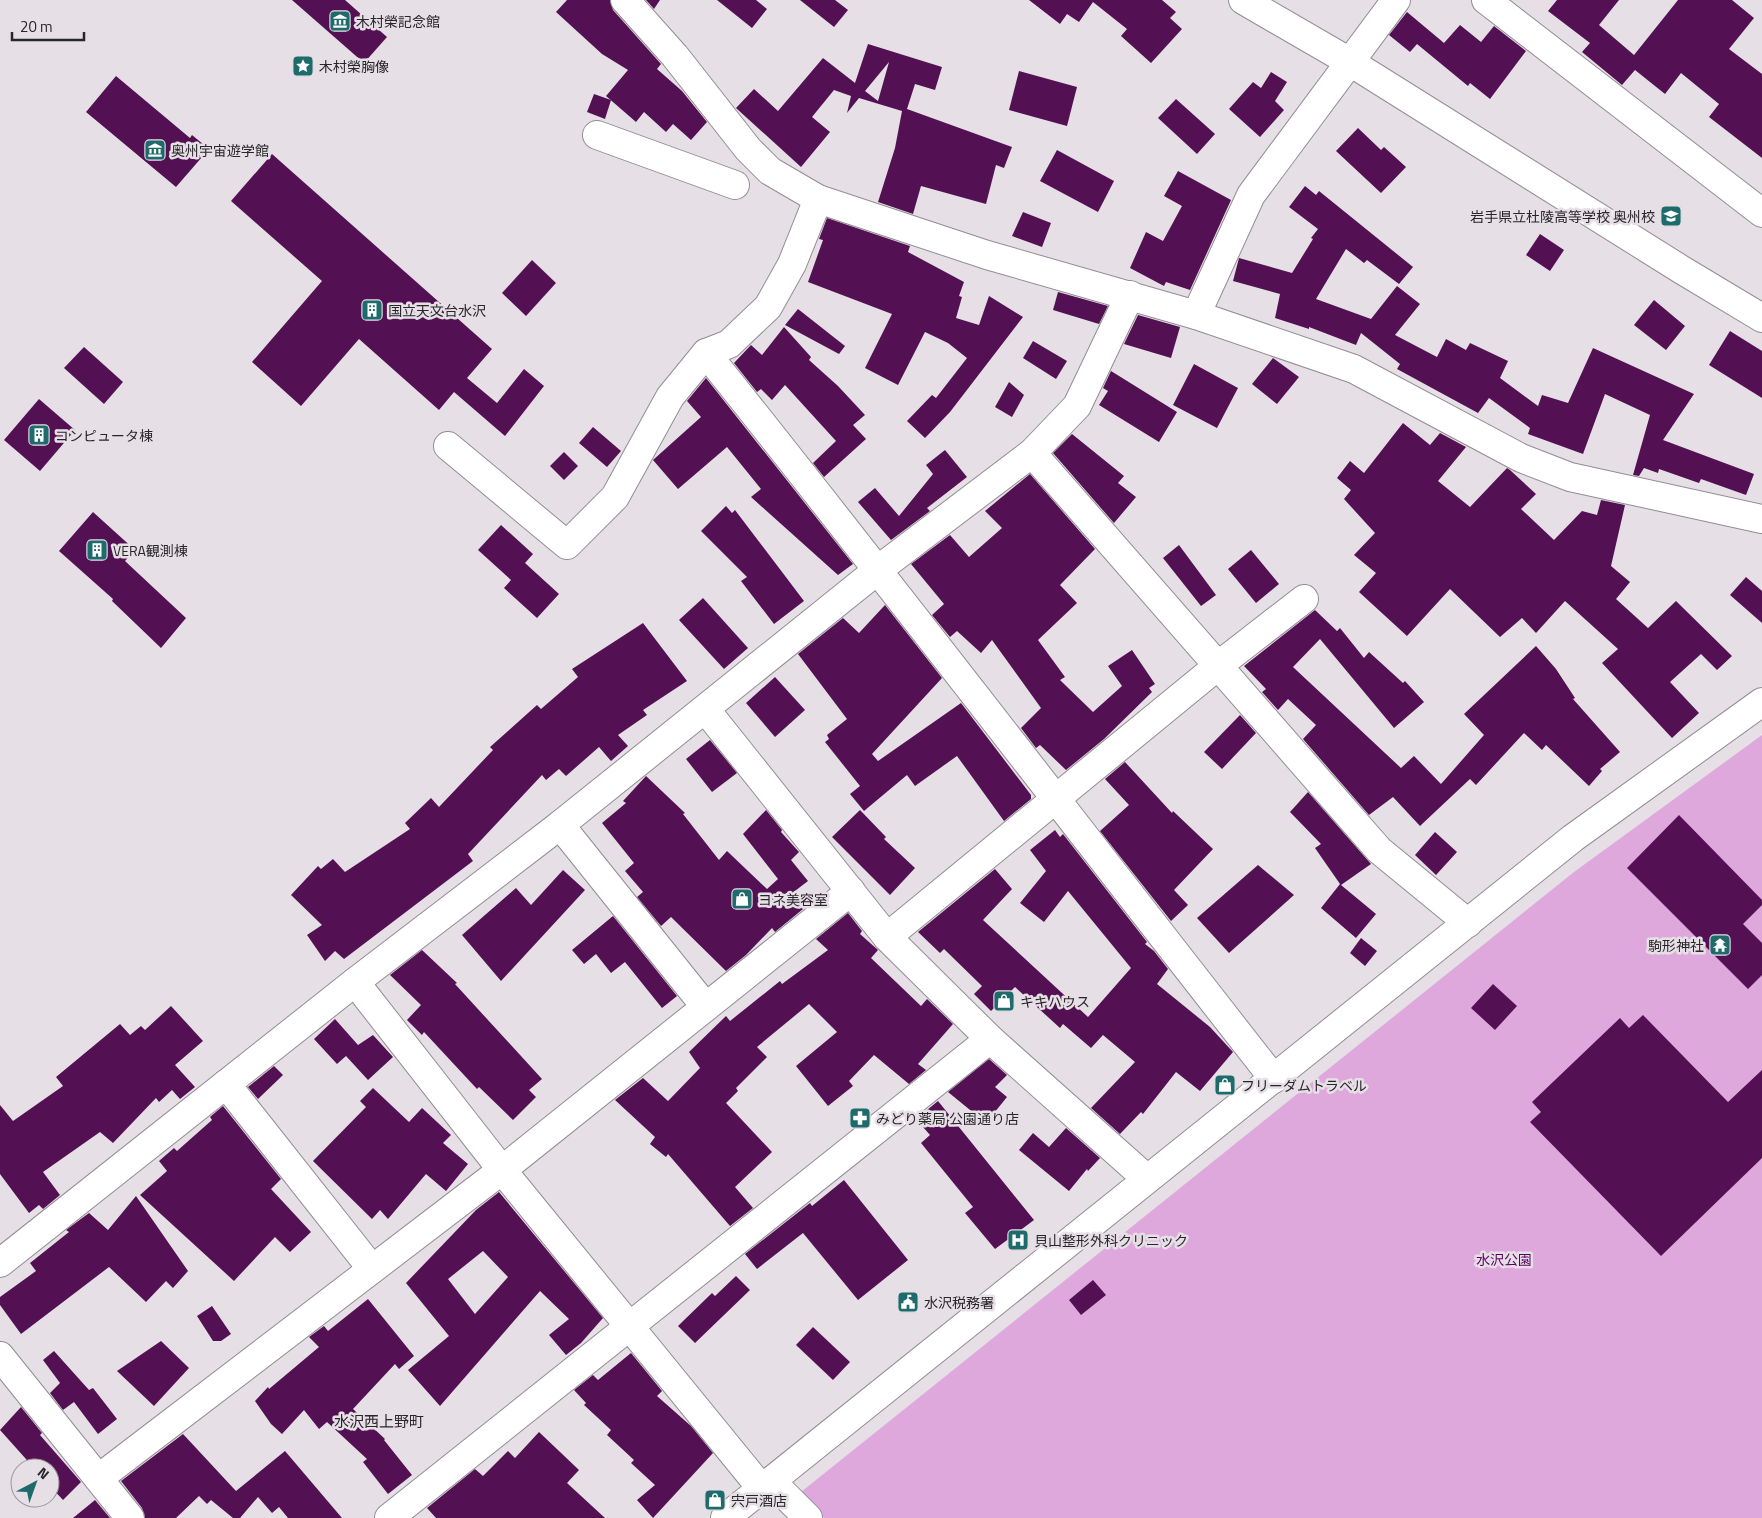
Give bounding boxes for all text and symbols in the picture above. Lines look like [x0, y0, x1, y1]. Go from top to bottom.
museum icon: 木村榮記念館 [328, 9, 352, 33]
scale bar [12, 10, 85, 42]
place label: 木村榮記念館 [356, 11, 440, 32]
text: 20 m [20, 15, 53, 38]
place icon: 木村榮胸像 [291, 54, 315, 78]
place label: 木村榮胸像 [319, 56, 389, 77]
museum icon: 奥州宇宙遊学館 [143, 138, 167, 162]
place label: 奥州宇宙遊学館 [171, 140, 269, 161]
school or university icon: 岩手県立杜陵高等学校 奥州校 [1659, 204, 1683, 228]
place label: 岩手県立杜陵高等学校 奥州校 [1470, 206, 1655, 227]
building icon: 国立天文台水沢 [360, 298, 384, 322]
place label: 国立天文台水沢 [388, 300, 486, 321]
building icon: コンピュータ棟 [27, 423, 51, 447]
place label: コンピュータ棟 [55, 425, 153, 446]
building icon: VERA観測棟 [85, 538, 109, 562]
place label: VERA観測棟 [113, 540, 188, 561]
shop icon: ヨネ美容室 [730, 887, 754, 911]
place label: ヨネ美容室 [758, 889, 828, 910]
temple icon: 駒形神社 [1708, 933, 1732, 957]
place label: 駒形神社 [1648, 935, 1704, 956]
shop icon: キキハウス [992, 989, 1016, 1013]
place label: キキハウス [1020, 991, 1090, 1012]
shop icon: フリーダムトラベル [1213, 1073, 1237, 1097]
place label: フリーダムトラベル [1241, 1075, 1367, 1096]
pharmacy icon: みどり薬局 公園通り店 [848, 1106, 872, 1130]
place label: みどり薬局 公園通り店 [876, 1108, 1019, 1129]
hospital icon: 貝山整形外科クリニック [1006, 1228, 1030, 1252]
place label: 貝山整形外科クリニック [1034, 1230, 1188, 1251]
park label: 水沢公園 [1476, 1249, 1532, 1270]
public building icon: 水沢税務署 [896, 1290, 920, 1314]
place label: 水沢税務署 [924, 1292, 994, 1313]
district label: 水沢西上野町 [334, 1410, 424, 1433]
north arrow [10, 1458, 60, 1508]
text: N [33, 1462, 54, 1484]
shop icon: 宍戸酒店 [703, 1488, 727, 1512]
place label: 宍戸酒店 [731, 1490, 787, 1511]

